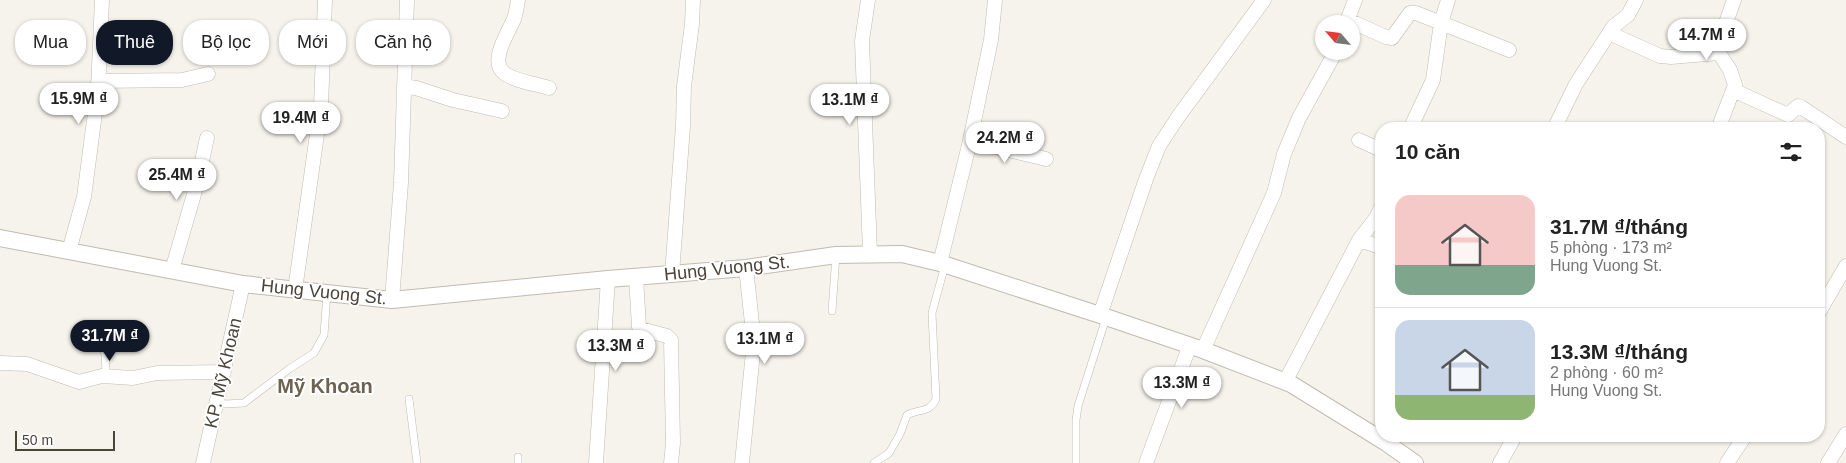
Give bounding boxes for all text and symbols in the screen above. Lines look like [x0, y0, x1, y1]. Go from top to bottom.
north arrow [1315, 15, 1360, 60]
map controls [1315, 15, 1360, 60]
pin: 14.7M ₫ [1661, 18, 1753, 61]
chip: Mua [15, 20, 86, 65]
chip: Thuê [96, 20, 173, 65]
chip: Bộ lọc [183, 20, 269, 65]
chip: Mới [279, 20, 346, 65]
chip: Căn hộ [356, 20, 450, 65]
text: 14.7M ₫ [1678, 26, 1736, 43]
pin: 15.9M ₫ [33, 82, 125, 125]
pin: 13.1M ₫ [804, 84, 896, 126]
text: 15.9M ₫ [50, 90, 108, 107]
text: 13.1M ₫ [821, 91, 879, 108]
pin: 19.4M ₫ [255, 102, 347, 144]
text: 19.4M ₫ [272, 109, 330, 126]
pin: 24.2M ₫ [959, 121, 1051, 164]
text: 24.2M ₫ [976, 129, 1034, 146]
icon: filters [1777, 138, 1805, 166]
text: 10 căn [1395, 140, 1460, 163]
pin: 25.4M ₫ [131, 158, 223, 201]
text: 25.4M ₫ [148, 166, 206, 183]
icon: home [1435, 215, 1495, 275]
text: 31.7M ₫/tháng [1550, 215, 1688, 238]
text: 5 phòng · 173 m² [1550, 239, 1672, 256]
street label: Hung Vuong St. [663, 251, 791, 285]
text: Hung Vuong St. [1550, 257, 1662, 274]
street label: Hung Vuong St. [260, 275, 388, 309]
street label: KP. Mỹ Khoan [201, 316, 245, 430]
pin: 31.7M ₫ [64, 320, 156, 362]
pin: 13.1M ₫ [719, 322, 811, 365]
text: 31.7M ₫ [81, 327, 139, 344]
pin: 13.3M ₫ [570, 330, 662, 372]
text: 13.1M ₫ [736, 330, 794, 347]
text: 13.3M ₫ [587, 337, 645, 354]
icon: home [1435, 340, 1495, 400]
text: 13.3M ₫/tháng [1550, 340, 1688, 363]
text: 2 phòng · 60 m² [1550, 364, 1663, 381]
pin: 13.3M ₫ [1136, 366, 1228, 409]
text: 13.3M ₫ [1153, 374, 1211, 391]
district label: Mỹ Khoan [277, 375, 373, 397]
text: Hung Vuong St. [1550, 382, 1662, 399]
scale bar [15, 428, 115, 451]
text: 50 m [22, 432, 53, 448]

